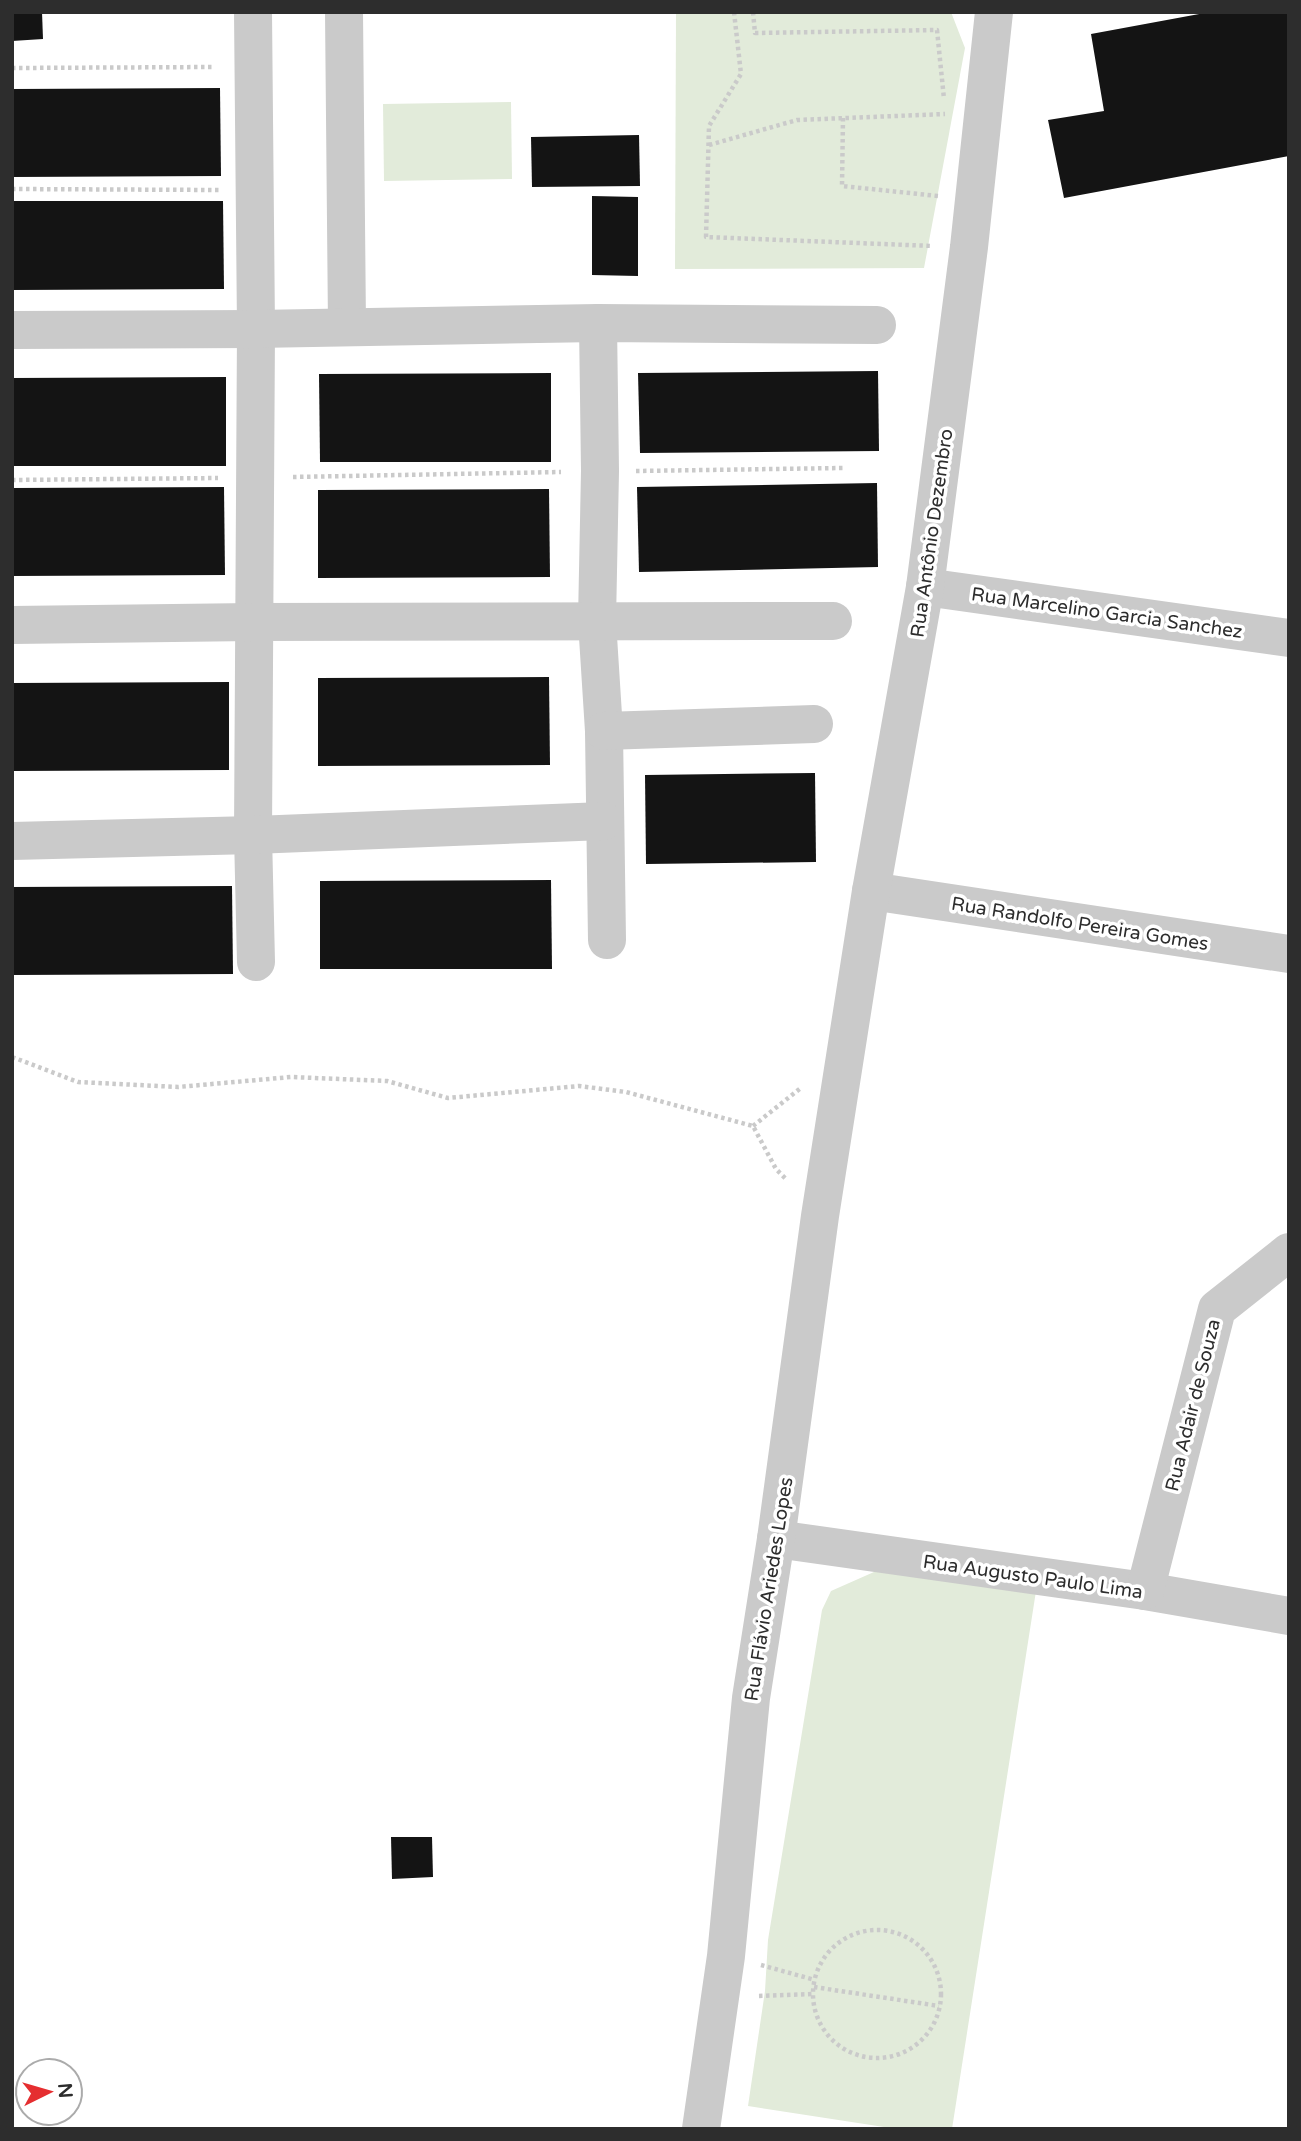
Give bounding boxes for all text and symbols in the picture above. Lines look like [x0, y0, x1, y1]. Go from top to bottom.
street label: Rua Antônio Dezembro [906, 427, 958, 639]
street label: Rua Marcelino Garcia Sanchez [970, 583, 1244, 643]
street label: Rua Randolfo Pereira Gomes [950, 893, 1210, 955]
street label: Rua Adair de Souza [1161, 1317, 1225, 1494]
street label: Rua Flávio Ariedes Lopes [740, 1476, 798, 1703]
street label: Rua Augusto Paulo Lima [921, 1551, 1144, 1603]
north arrow [14, 2057, 84, 2127]
text: N [53, 2082, 77, 2099]

